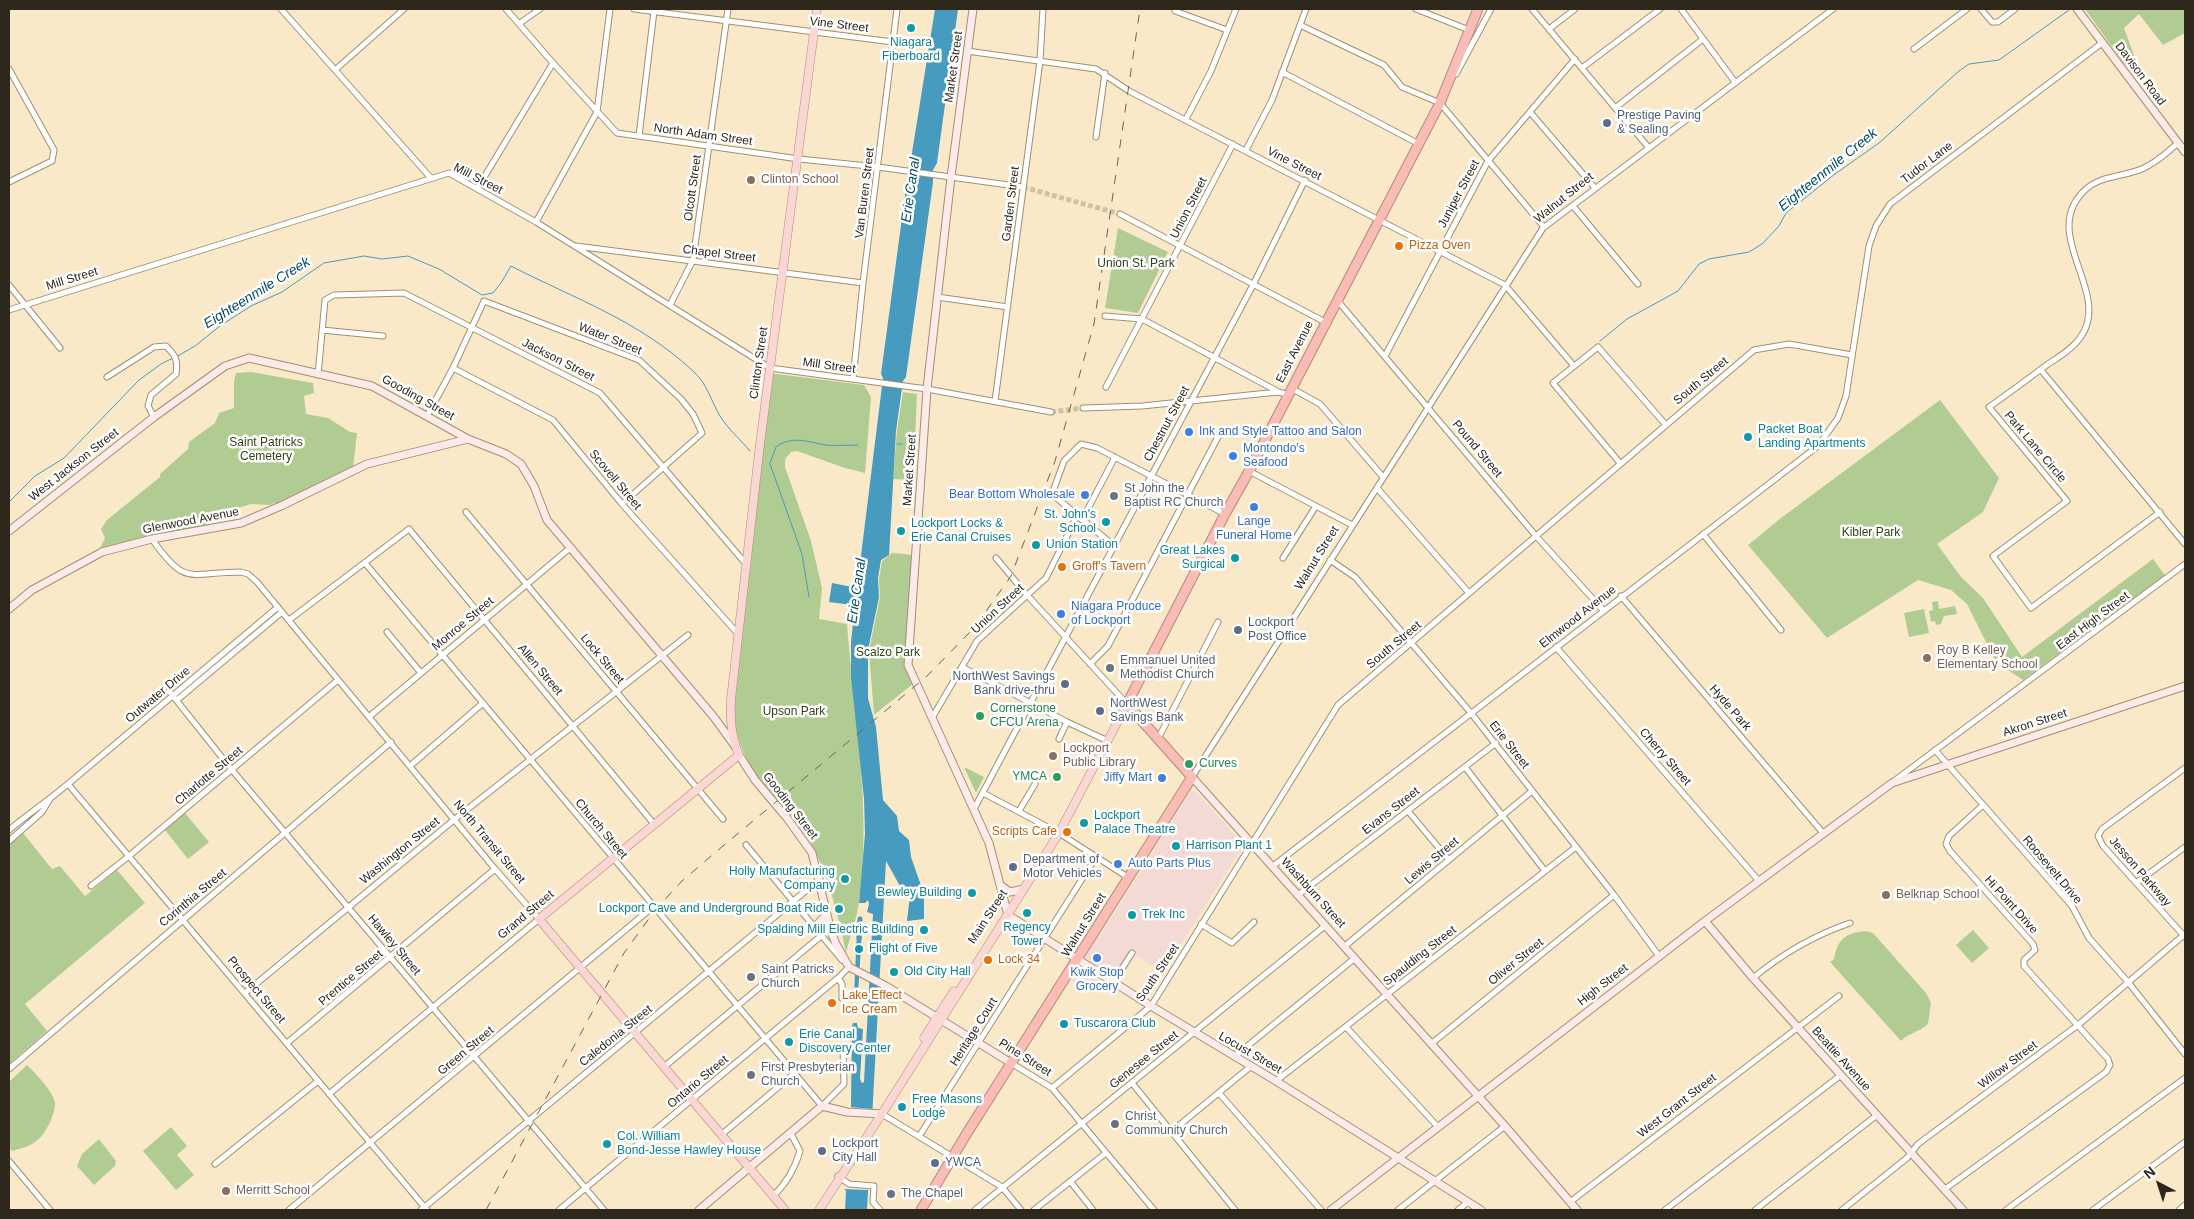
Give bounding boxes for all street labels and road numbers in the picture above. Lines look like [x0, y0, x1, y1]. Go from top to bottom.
street label: Vine Street [809, 14, 869, 36]
street label: Market Street [942, 30, 966, 104]
street label: Davison Road [2112, 40, 2168, 108]
street label: North Adam Street [653, 121, 753, 149]
street label: Tudor Lane [1898, 139, 1956, 187]
street label: Vine Street [1264, 144, 1324, 184]
street label: Van Buren Street [852, 147, 878, 239]
street label: Olcott Street [681, 154, 705, 222]
street label: Juniper Street [1435, 158, 1483, 230]
street label: Mill Street [451, 160, 505, 198]
street label: Garden Street [999, 166, 1023, 242]
street label: Walnut Street [1531, 170, 1597, 226]
street label: Union Street [1167, 175, 1211, 241]
street label: Chapel Street [682, 242, 756, 266]
street label: Mill Street [44, 264, 100, 294]
street label: East Avenue [1273, 319, 1317, 385]
street label: Water Street [576, 320, 644, 358]
street label: Clinton Street [747, 326, 771, 400]
street label: Jackson Street [519, 336, 597, 384]
street label: South Street [1671, 354, 1731, 408]
street label: Mill Street [802, 355, 856, 377]
street label: Gooding Street [379, 372, 457, 424]
street label: Chestnut Street [1141, 384, 1193, 464]
street label: Park Lane Circle [2001, 408, 2069, 486]
street label: Pound Street [1449, 418, 1505, 480]
street label: West Jackson Street [26, 426, 122, 504]
street label: Market Street [900, 434, 920, 506]
street label: Scovell Street [586, 447, 644, 513]
street label: Glenwood Avenue [142, 505, 240, 537]
street label: Walnut Street [1292, 524, 1342, 592]
street label: Union Street [969, 581, 1027, 637]
street label: Elmwood Avenue [1537, 583, 1619, 651]
street label: East High Street [2054, 589, 2132, 653]
street label: Monroe Street [429, 594, 497, 654]
street label: South Street [1364, 618, 1424, 672]
street label: Lock Street [577, 631, 627, 687]
street label: Allen Street [515, 642, 565, 698]
street label: Outwater Drive [123, 664, 193, 726]
street label: Hyde Park [1706, 682, 1754, 734]
street label: Akron Street [2001, 706, 2069, 740]
street label: Erie Street [1486, 718, 1532, 772]
street label: Cherry Street [1636, 725, 1694, 789]
street label: Charlotte Street [172, 743, 246, 809]
street label: Gooding Street [759, 770, 821, 842]
street label: Evans Street [1359, 784, 1423, 838]
street label: Church Street [572, 796, 630, 862]
street label: North Transit Street [450, 797, 528, 887]
street label: Washington Street [357, 814, 443, 888]
street label: Roosevelt Drive [2019, 833, 2085, 907]
street label: Lewis Street [1402, 834, 1462, 888]
street label: Jesson Parkway [2106, 834, 2174, 910]
street label: Washburn Street [1278, 855, 1348, 931]
street label: Corinthia Street [156, 866, 230, 930]
street label: Hi Point Drive [1981, 873, 2041, 937]
street label: Grand Street [495, 887, 557, 943]
street label: Main Street [965, 887, 1011, 947]
street label: Walnut Street [1059, 891, 1109, 959]
street label: Hawley Street [364, 912, 424, 978]
street label: Spaulding Street [1381, 923, 1459, 989]
street label: Oliver Street [1486, 935, 1546, 989]
street label: South Street [1133, 941, 1183, 1005]
street label: Prentice Street [316, 947, 386, 1009]
street label: Prospect Street [224, 954, 288, 1026]
street label: High Street [1575, 961, 1631, 1009]
street label: Heritage Court [947, 995, 1001, 1069]
street label: Caledonia Street [577, 1002, 655, 1070]
street label: Green Street [435, 1023, 497, 1079]
street label: Beattie Avenue [1808, 1024, 1874, 1094]
street label: Genesee Street [1107, 1028, 1181, 1092]
street label: Locust Street [1216, 1029, 1284, 1077]
street label: Pine Street [996, 1036, 1054, 1080]
street label: Willow Street [1976, 1038, 2040, 1092]
street label: Ontario Street [665, 1052, 731, 1112]
street label: West Grant Street [1635, 1071, 1719, 1141]

